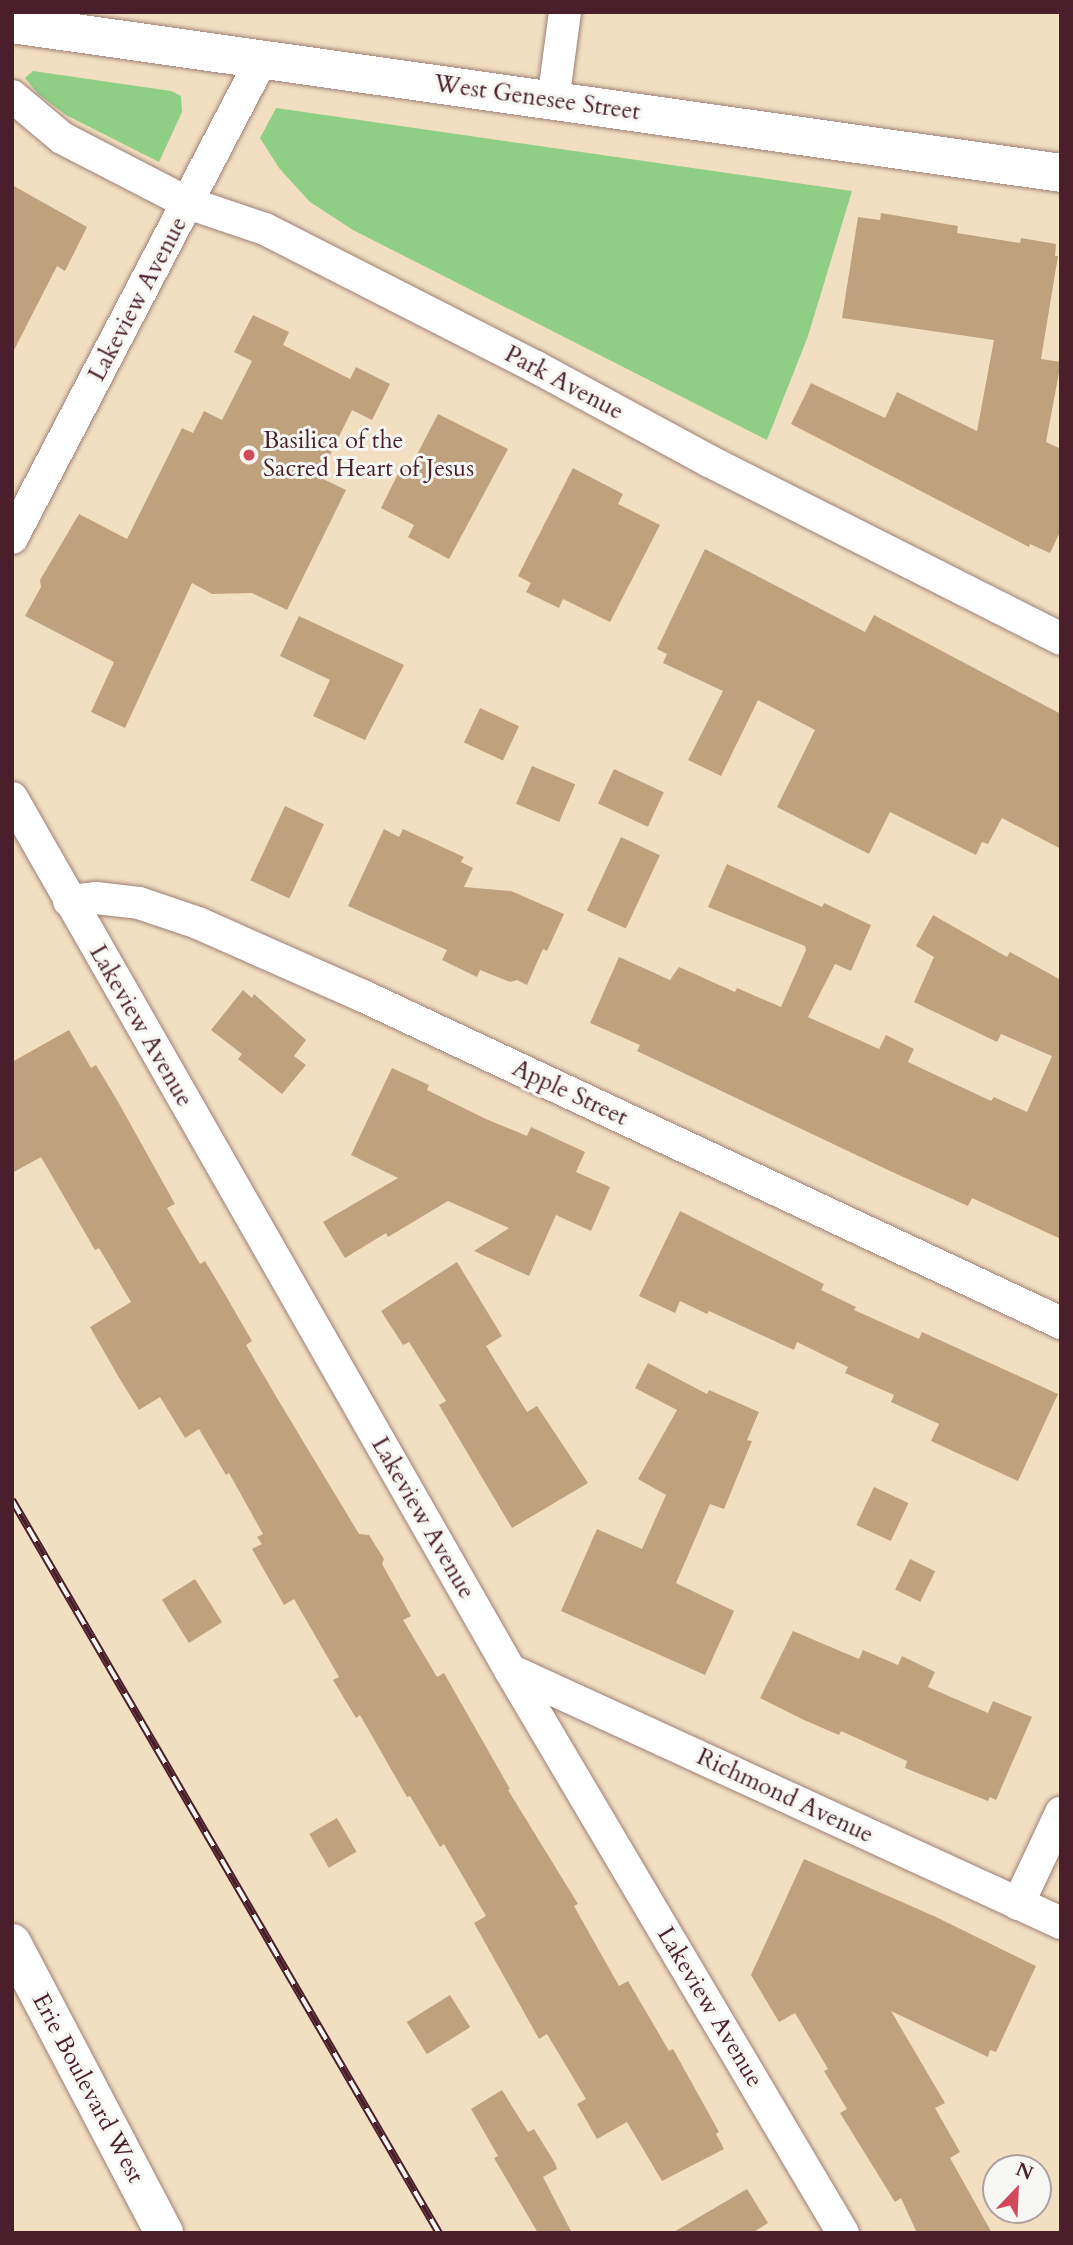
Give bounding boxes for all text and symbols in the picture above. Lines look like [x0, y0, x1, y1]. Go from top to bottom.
street label: West Genesee Street [432, 69, 642, 127]
street label: Lakeview Avenue [83, 212, 193, 386]
street label: Park Avenue [500, 340, 628, 426]
place label: Basilica of the Sacred Heart of Jesus [263, 427, 474, 483]
marker: Basilica of the Sacred Heart of Jesus [241, 447, 257, 463]
street label: Lakeview Avenue [83, 940, 199, 1112]
street label: Apple Street [508, 1054, 632, 1132]
street label: Lakeview Avenue [365, 1432, 481, 1604]
street label: Richmond Avenue [692, 1742, 878, 1850]
street label: Lakeview Avenue [651, 1922, 769, 2092]
street label: Erie Boulevard West [26, 1988, 150, 2188]
north arrow [982, 2154, 1052, 2224]
text: N [1012, 2156, 1037, 2187]

